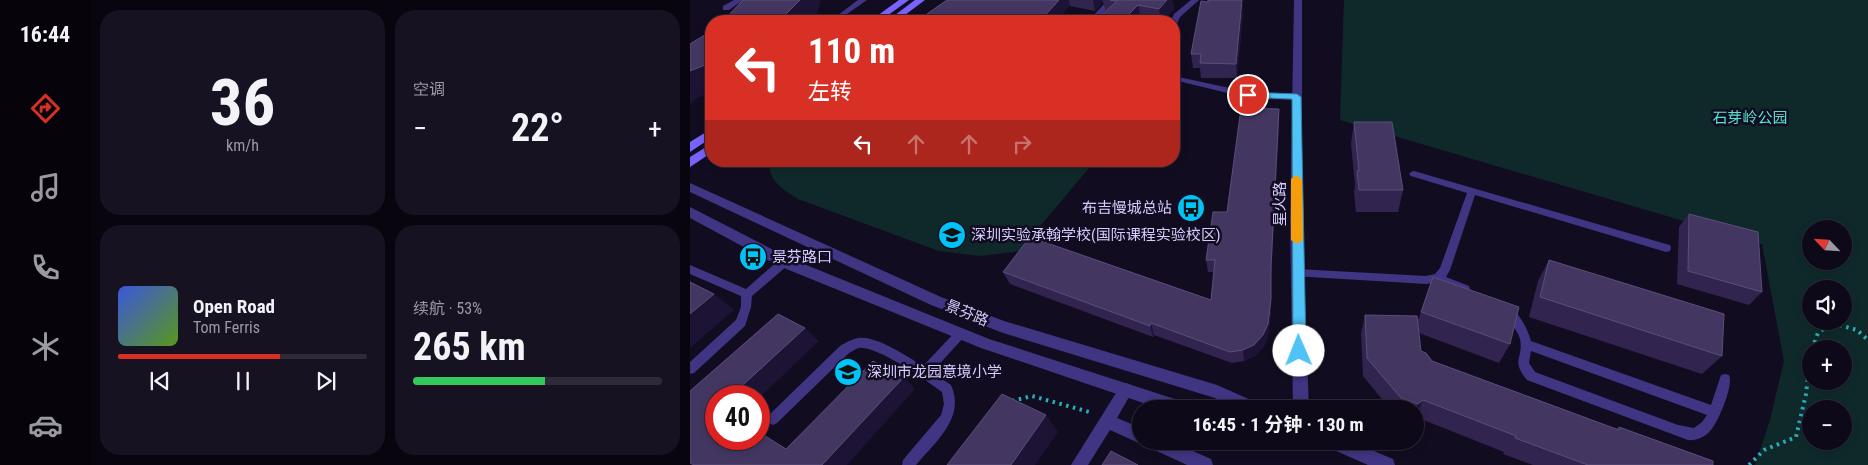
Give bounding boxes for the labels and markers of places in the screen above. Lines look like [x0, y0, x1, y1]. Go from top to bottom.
pin [1227, 74, 1269, 116]
bus stop icon: 布吉慢城总站 [1176, 193, 1206, 223]
place label: 布吉慢城总站 [1082, 199, 1172, 217]
school or university icon: 深圳实验承翰学校(国际课程实验校区) [937, 220, 967, 250]
place label: 深圳实验承翰学校(国际课程实验校区) [971, 226, 1221, 244]
bus stop icon: 景芬路口 [738, 242, 768, 272]
place label: 景芬路口 [772, 248, 832, 266]
school or university icon: 深圳市龙园意境小学 [833, 357, 863, 387]
place label: 深圳市龙园意境小学 [867, 363, 1002, 381]

